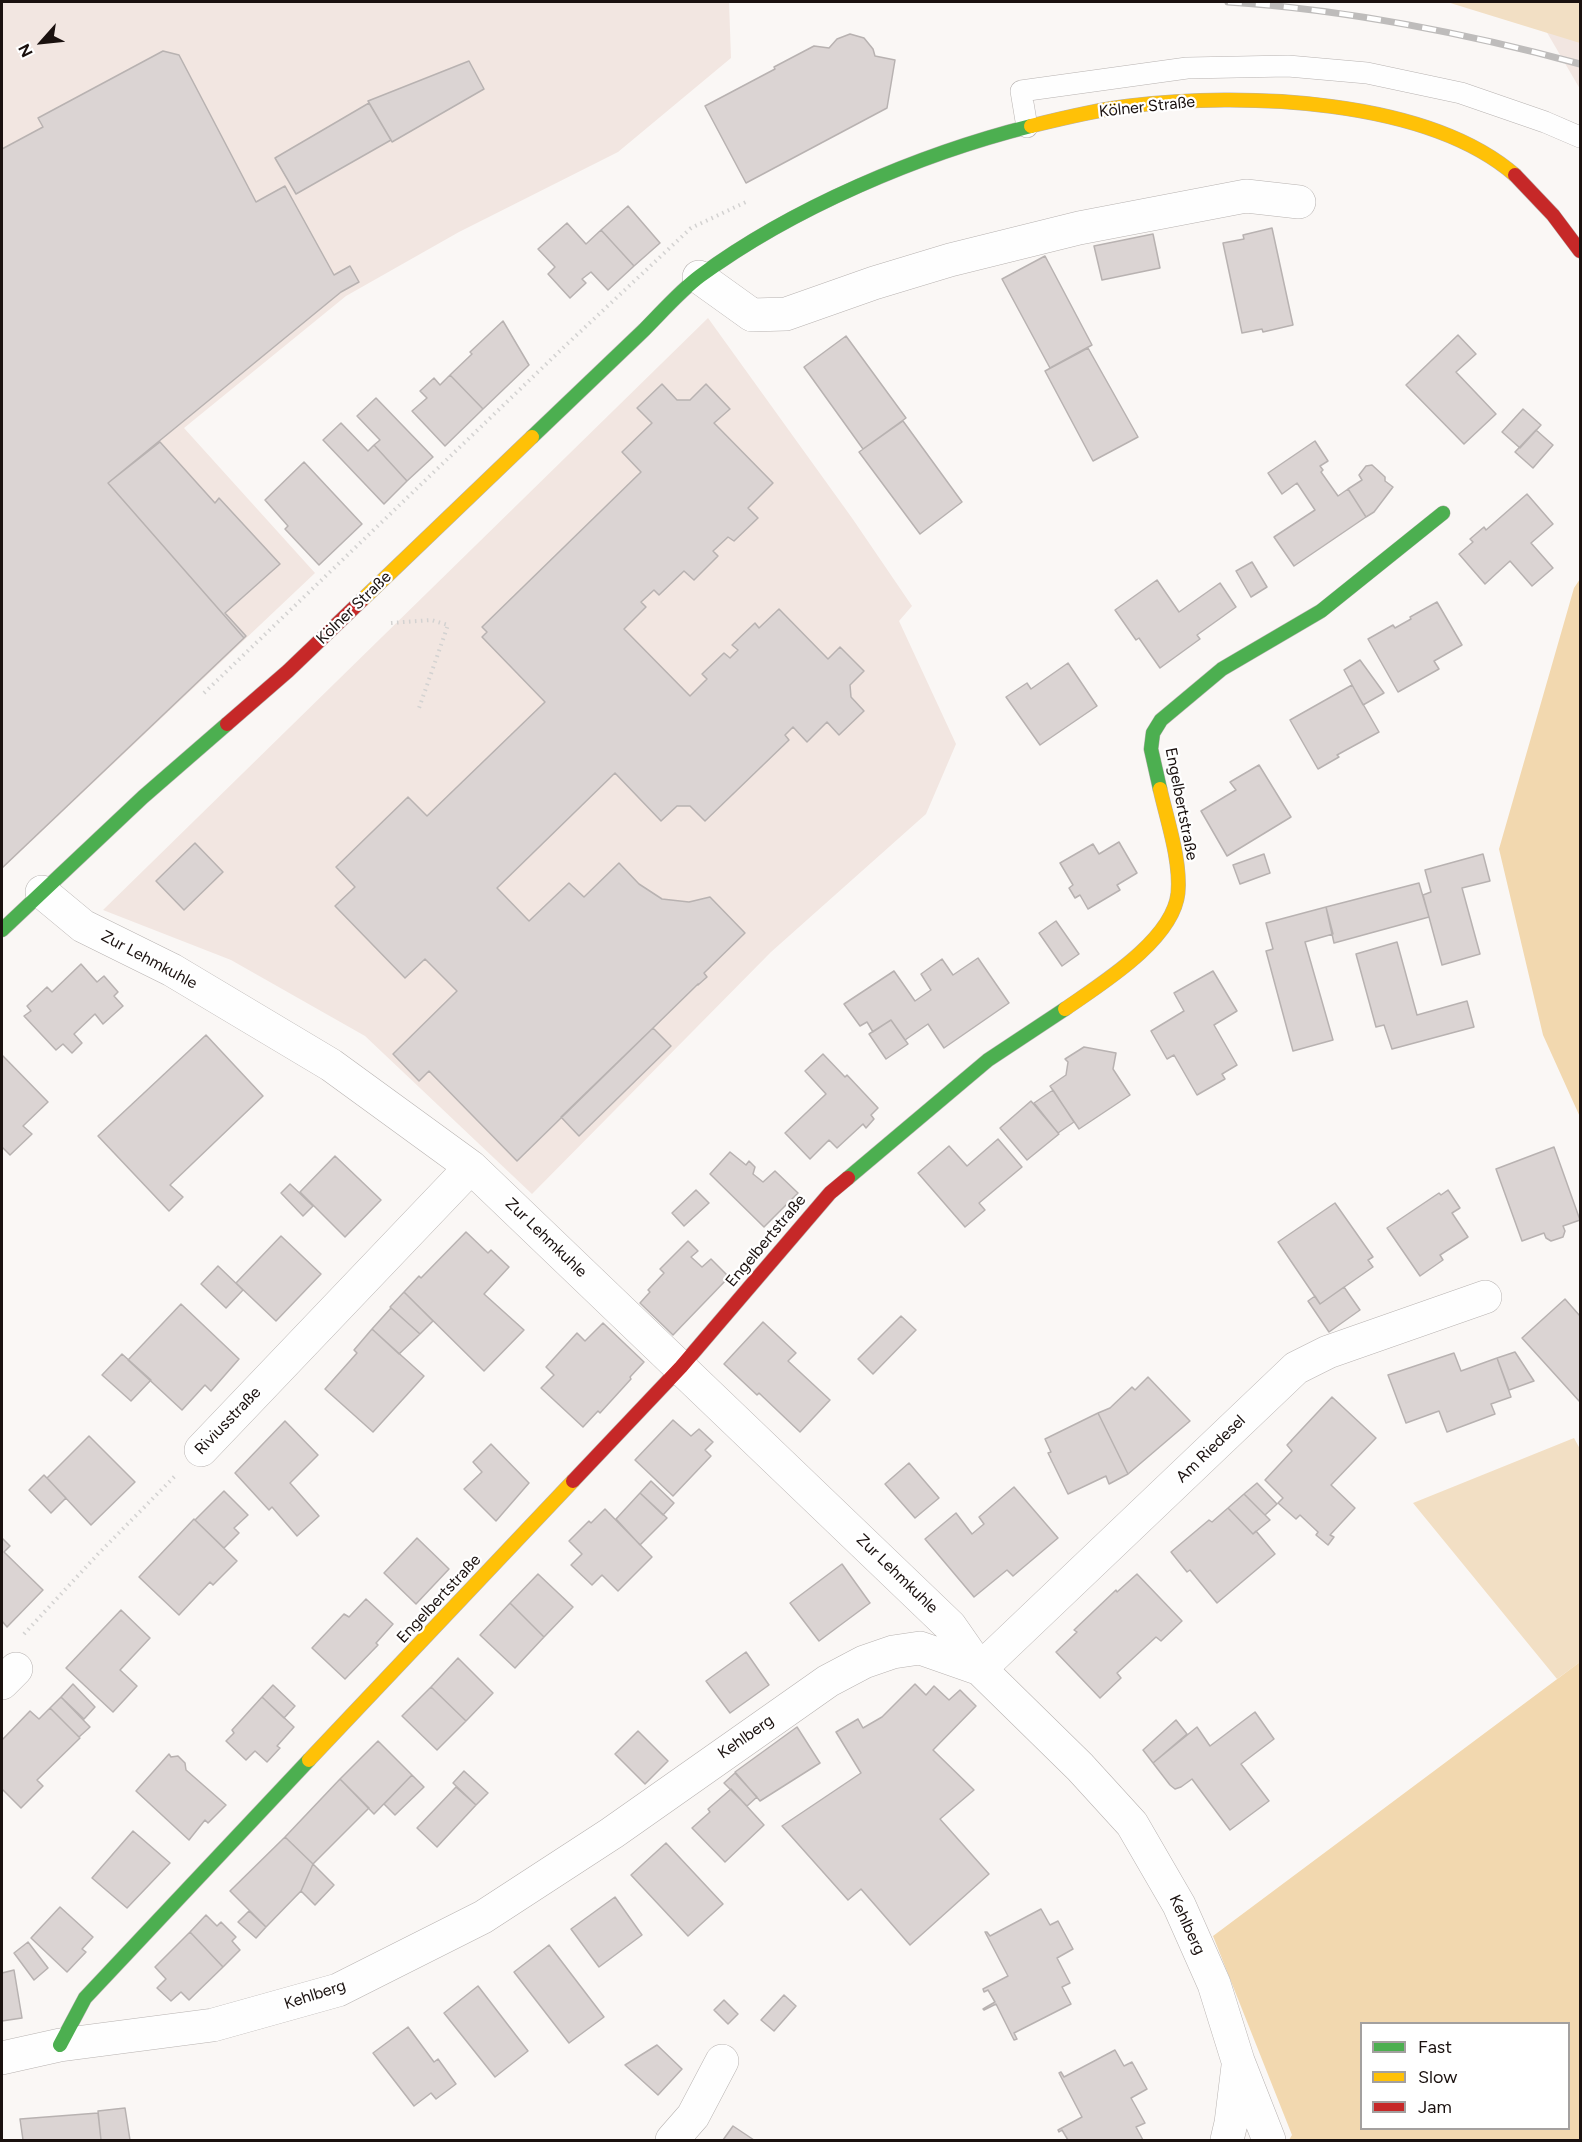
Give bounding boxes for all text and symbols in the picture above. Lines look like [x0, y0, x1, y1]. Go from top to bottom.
north arrow [12, 12, 72, 72]
text: N [14, 41, 37, 60]
street label: Kölner Straße [1098, 92, 1196, 122]
street label: Kölner Straße [313, 568, 395, 648]
street label: Engelbertstraße [1161, 746, 1201, 862]
street label: Zur Lehmkuhle [98, 927, 200, 993]
street label: Engelbertstraße [722, 1191, 810, 1291]
street label: Zur Lehmkuhle [501, 1194, 591, 1282]
street label: Riviusstraße [191, 1383, 265, 1459]
street label: Am Riedesel [1172, 1411, 1250, 1487]
street label: Zur Lehmkuhle [852, 1530, 942, 1618]
street label: Engelbertstraße [393, 1551, 485, 1647]
street label: Kehlberg [714, 1711, 778, 1763]
street label: Kehlberg [1165, 1892, 1209, 1958]
street label: Kehlberg [282, 1976, 348, 2014]
legend [1360, 2022, 1570, 2130]
text: Fast [1418, 2036, 1452, 2058]
text: Slow [1418, 2066, 1457, 2088]
text: Jam [1418, 2096, 1452, 2118]

